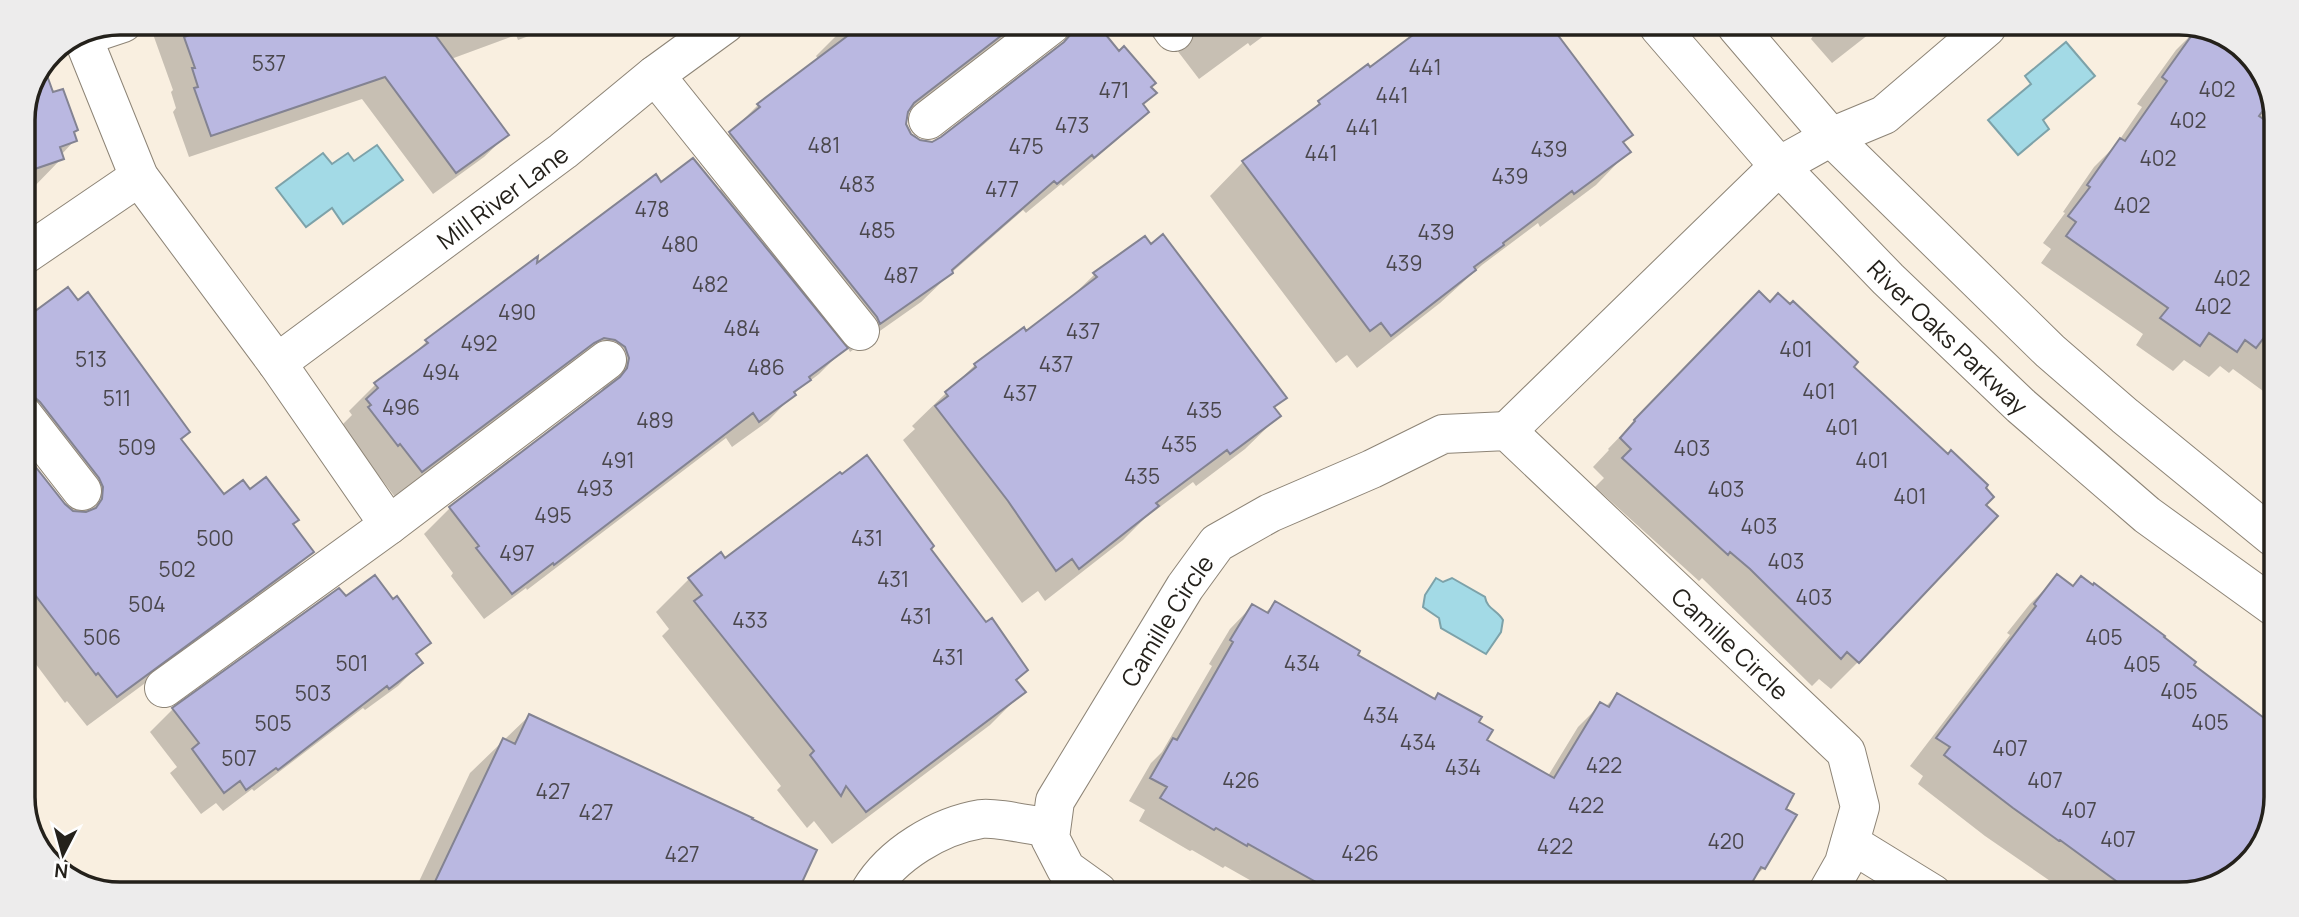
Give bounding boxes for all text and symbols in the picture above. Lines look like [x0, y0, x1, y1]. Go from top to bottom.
house number: 537 [252, 49, 286, 77]
house number: 441 [1408, 53, 1442, 81]
house number: 402 [2198, 75, 2236, 103]
house number: 471 [1098, 76, 1130, 104]
house number: 441 [1375, 81, 1409, 109]
house number: 402 [2169, 106, 2207, 134]
house number: 473 [1055, 111, 1089, 139]
house number: 441 [1345, 113, 1379, 141]
house number: 481 [808, 131, 840, 159]
house number: 475 [1008, 132, 1044, 160]
house number: 439 [1530, 135, 1568, 163]
street label: Mill River Lane [430, 137, 574, 256]
house number: 441 [1304, 139, 1338, 167]
house number: 402 [2139, 144, 2177, 172]
house number: 439 [1491, 162, 1529, 190]
house number: 483 [839, 170, 875, 198]
house number: 477 [985, 175, 1019, 203]
house number: 402 [2113, 191, 2151, 219]
house number: 478 [634, 195, 670, 223]
house number: 485 [859, 216, 895, 244]
house number: 439 [1417, 218, 1455, 246]
house number: 480 [661, 230, 699, 258]
house number: 439 [1385, 249, 1423, 277]
street label: River Oaks Parkway [1861, 252, 2036, 421]
house number: 487 [883, 261, 919, 289]
house number: 402 [2213, 264, 2251, 292]
house number: 482 [692, 270, 728, 298]
house number: 402 [2194, 292, 2232, 320]
house number: 490 [498, 298, 536, 326]
house number: 484 [724, 314, 760, 342]
house number: 437 [1066, 317, 1100, 345]
house number: 492 [460, 329, 498, 357]
house number: 401 [1779, 335, 1813, 363]
house number: 513 [75, 345, 107, 373]
house number: 437 [1039, 350, 1073, 378]
house number: 486 [747, 353, 785, 381]
house number: 494 [422, 358, 460, 386]
house number: 401 [1802, 377, 1836, 405]
house number: 437 [1003, 379, 1037, 407]
house number: 511 [103, 384, 131, 412]
house number: 496 [382, 393, 420, 421]
house number: 435 [1186, 396, 1222, 424]
house number: 489 [636, 406, 674, 434]
house number: 401 [1825, 413, 1859, 441]
house number: 435 [1161, 430, 1197, 458]
house number: 509 [118, 433, 156, 461]
house number: 403 [1674, 434, 1710, 462]
house number: 491 [601, 446, 635, 474]
house number: 401 [1855, 446, 1889, 474]
house number: 435 [1124, 462, 1160, 490]
house number: 493 [577, 474, 613, 502]
house number: 403 [1708, 475, 1744, 503]
house number: 401 [1893, 482, 1927, 510]
house number: 495 [534, 501, 572, 529]
house number: 403 [1741, 512, 1777, 540]
house number: 500 [196, 524, 234, 552]
house number: 431 [851, 524, 883, 552]
house number: 497 [499, 539, 535, 567]
street label: Camille Circle [1112, 547, 1220, 692]
house number: 403 [1768, 547, 1804, 575]
house number: 502 [159, 555, 195, 583]
house number: 431 [877, 565, 909, 593]
street label: Camille Circle [1665, 579, 1797, 707]
house number: 403 [1796, 583, 1832, 611]
house number: 504 [128, 590, 166, 618]
house number: 431 [900, 602, 932, 630]
house number: 433 [732, 606, 768, 634]
house number: 506 [83, 623, 121, 651]
house number: 405 [2085, 623, 2123, 651]
house number: 431 [932, 643, 964, 671]
house number: 501 [335, 649, 369, 677]
house number: 434 [1284, 649, 1320, 677]
house number: 405 [2123, 650, 2161, 678]
house number: 405 [2160, 677, 2198, 705]
house number: 503 [295, 679, 331, 707]
house number: 434 [1363, 701, 1399, 729]
house number: 405 [2191, 708, 2229, 736]
house number: 505 [254, 709, 292, 737]
house number: 434 [1400, 728, 1436, 756]
house number: 407 [1992, 734, 2028, 762]
house number: 507 [221, 744, 257, 772]
house number: 422 [1586, 751, 1622, 779]
house number: 434 [1445, 753, 1481, 781]
house number: 426 [1222, 766, 1260, 794]
house number: 407 [2027, 766, 2063, 794]
house number: 427 [536, 777, 570, 805]
house number: 422 [1568, 791, 1604, 819]
house number: 407 [2061, 796, 2097, 824]
house number: 427 [579, 798, 613, 826]
north arrow [28, 819, 98, 889]
house number: 407 [2100, 825, 2136, 853]
house number: 420 [1707, 827, 1745, 855]
house number: 422 [1537, 832, 1573, 860]
house number: 426 [1341, 839, 1379, 867]
house number: 427 [665, 840, 699, 868]
text: N [53, 857, 69, 885]

